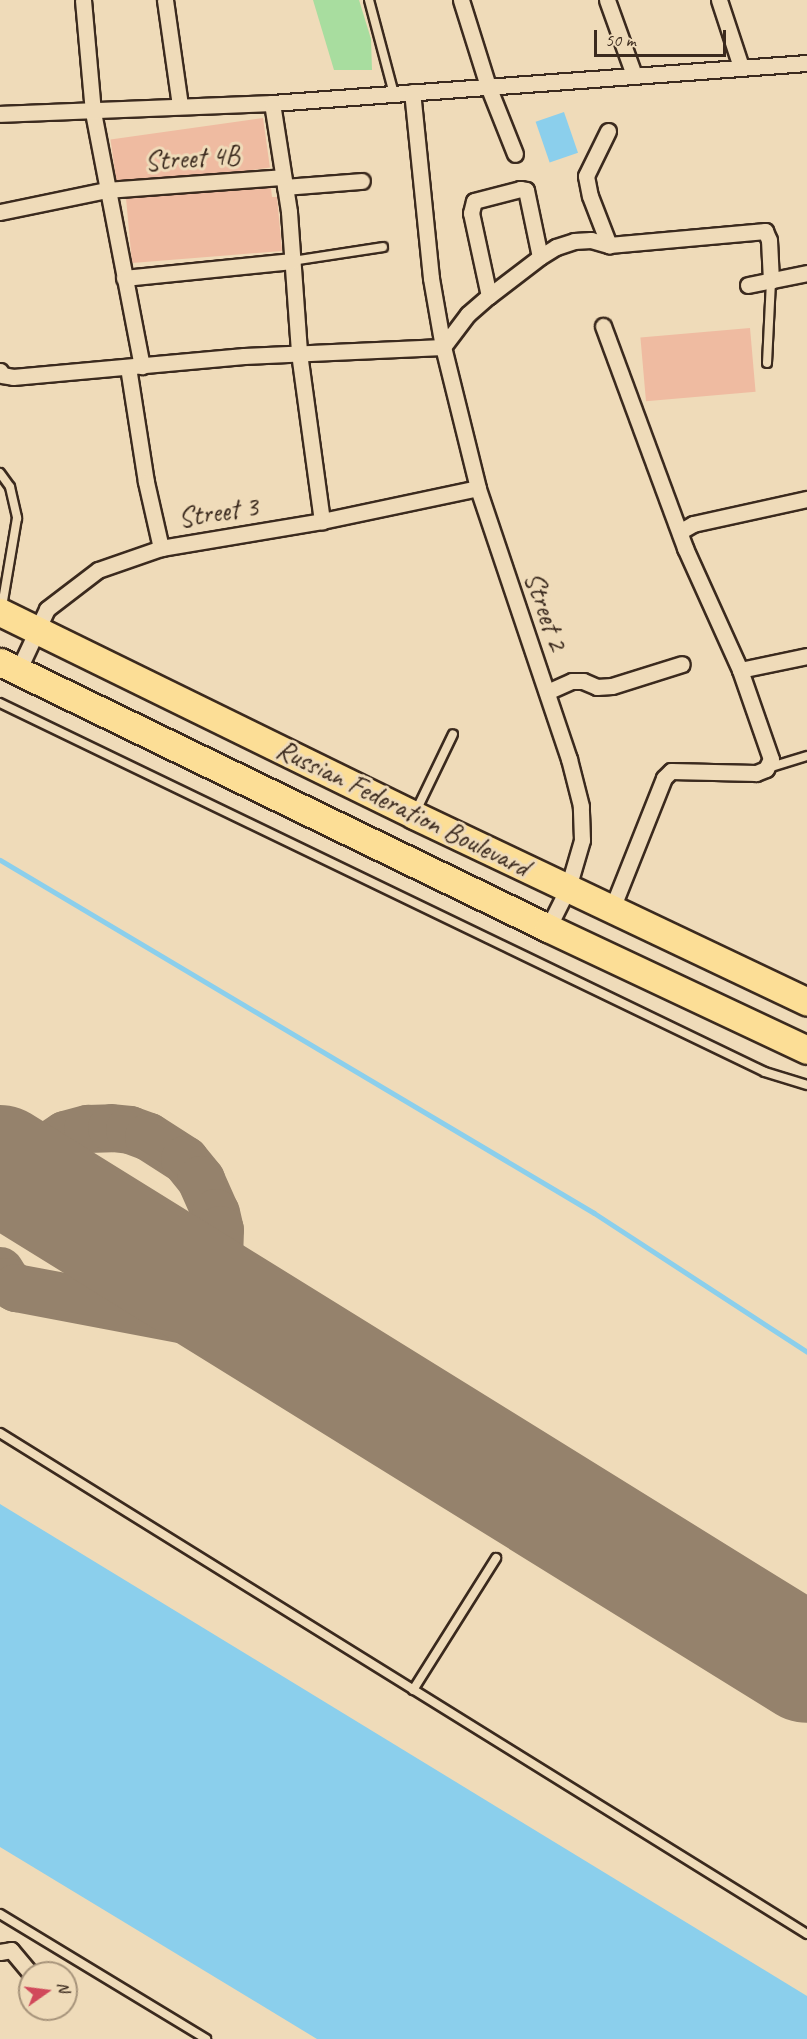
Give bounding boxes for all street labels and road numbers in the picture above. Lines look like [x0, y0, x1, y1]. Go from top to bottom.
street label: Street 4B [143, 138, 241, 178]
street label: Street 3 [176, 489, 260, 535]
street label: Street 2 [517, 568, 575, 654]
street label: Russian Federation Boulevard [271, 732, 535, 884]

